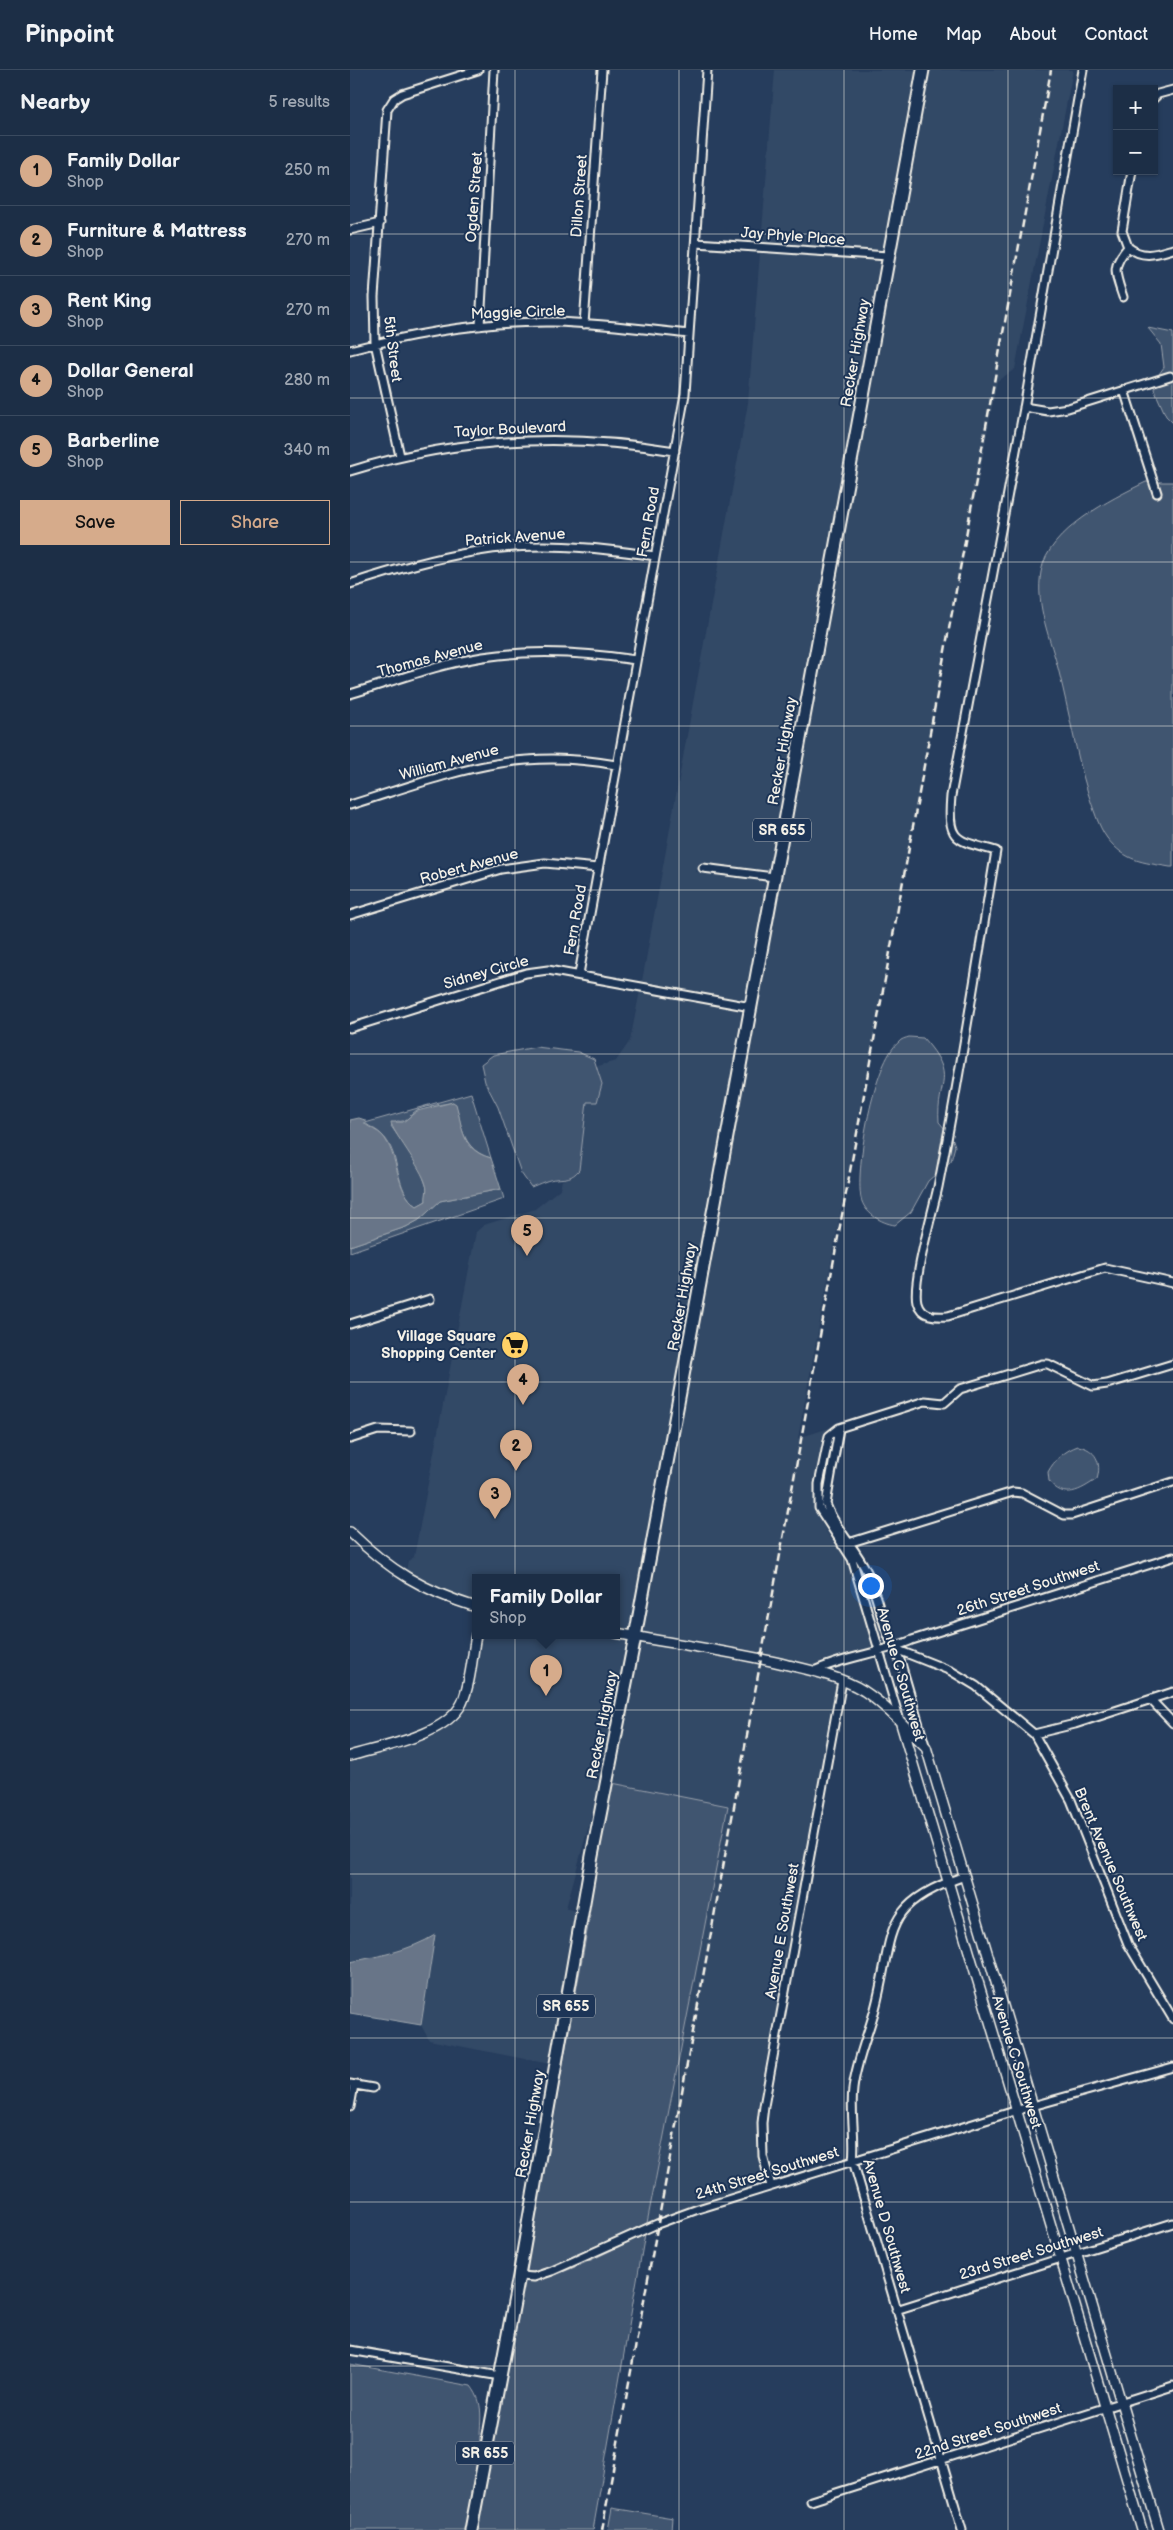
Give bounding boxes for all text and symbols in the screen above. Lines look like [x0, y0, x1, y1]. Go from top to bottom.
text: Pinpoint [25, 20, 114, 49]
text: Home [869, 24, 918, 45]
text: Map [946, 24, 982, 45]
text: About [1010, 24, 1057, 45]
text: Contact [1085, 24, 1148, 45]
map controls [1113, 85, 1158, 175]
button: + [1113, 85, 1158, 130]
text: Nearby [20, 90, 90, 115]
text: 5 results [268, 93, 330, 112]
button: − [1113, 130, 1158, 175]
text: Family Dollar [67, 150, 180, 173]
street label: Ogden Street [462, 151, 487, 243]
street label: Dillon Street [567, 154, 592, 238]
text: 1 [33, 161, 39, 180]
text: 250 m [284, 161, 330, 180]
text: Shop [67, 173, 104, 192]
text: Furniture & Mattress [67, 220, 247, 243]
street label: Jay Phyle Place [740, 223, 846, 250]
text: 2 [31, 231, 41, 250]
text: 270 m [286, 231, 330, 250]
text: Shop [67, 243, 104, 262]
text: Rent King [67, 290, 152, 313]
street label: Recker Highway [837, 297, 874, 409]
text: 3 [31, 301, 41, 320]
text: 270 m [286, 301, 330, 320]
street label: Maggie Circle [470, 301, 566, 324]
text: Shop [67, 313, 104, 332]
street label: 5th Street [379, 315, 406, 384]
text: Dollar General [67, 360, 193, 383]
text: 4 [31, 371, 41, 390]
text: 280 m [284, 371, 330, 390]
text: Shop [67, 383, 104, 402]
street label: Taylor Boulevard [453, 417, 567, 442]
text: Barberline [67, 430, 160, 453]
text: 5 [31, 441, 41, 460]
text: 340 m [283, 441, 330, 460]
text: Shop [67, 453, 104, 472]
street label: Fern Road [633, 485, 664, 559]
button: Save [20, 500, 170, 545]
button: Share [180, 500, 330, 545]
street label: Patrick Avenue [464, 525, 566, 550]
street label: Thomas Avenue [375, 635, 485, 682]
street label: Recker Highway [764, 695, 801, 807]
street label: William Avenue [397, 740, 501, 785]
road number: SR 655 [753, 818, 811, 842]
street label: Robert Avenue [418, 844, 521, 889]
street label: Fern Road [560, 883, 591, 957]
street label: Sidney Circle [441, 951, 531, 994]
pin: 5 [511, 1215, 543, 1256]
street label: Recker Highway [664, 1241, 701, 1353]
place label: Village Square Shopping Center [381, 1327, 497, 1363]
supermarket icon: Village Square Shopping Center [500, 1330, 530, 1360]
pin: 4 [507, 1364, 539, 1405]
pin: 2 [500, 1430, 532, 1471]
pin: 3 [479, 1478, 511, 1519]
street label: 26th Street Southwest [954, 1556, 1102, 1621]
your location [858, 1573, 884, 1599]
popup [472, 1574, 620, 1639]
text: Family Dollar [490, 1586, 602, 1609]
street label: Avenue C Southwest [872, 1605, 929, 1744]
text: Shop [490, 1609, 526, 1628]
pin: 1 [530, 1655, 562, 1696]
street label: Recker Highway [583, 1669, 622, 1781]
street label: Brent Avenue Southwest [1070, 1785, 1152, 1944]
street label: Avenue E Southwest [761, 1861, 804, 2000]
street label: Avenue C Southwest [987, 1993, 1046, 2131]
road number: SR 655 [537, 1994, 595, 2018]
street label: Recker Highway [512, 2068, 549, 2180]
street label: 24th Street Southwest [693, 2143, 841, 2204]
street label: Avenue D Southwest [858, 2157, 915, 2296]
street label: 23rd Street Southwest [957, 2222, 1106, 2284]
street label: 22nd Street Southwest [913, 2399, 1064, 2464]
road number: SR 655 [456, 2442, 514, 2464]

